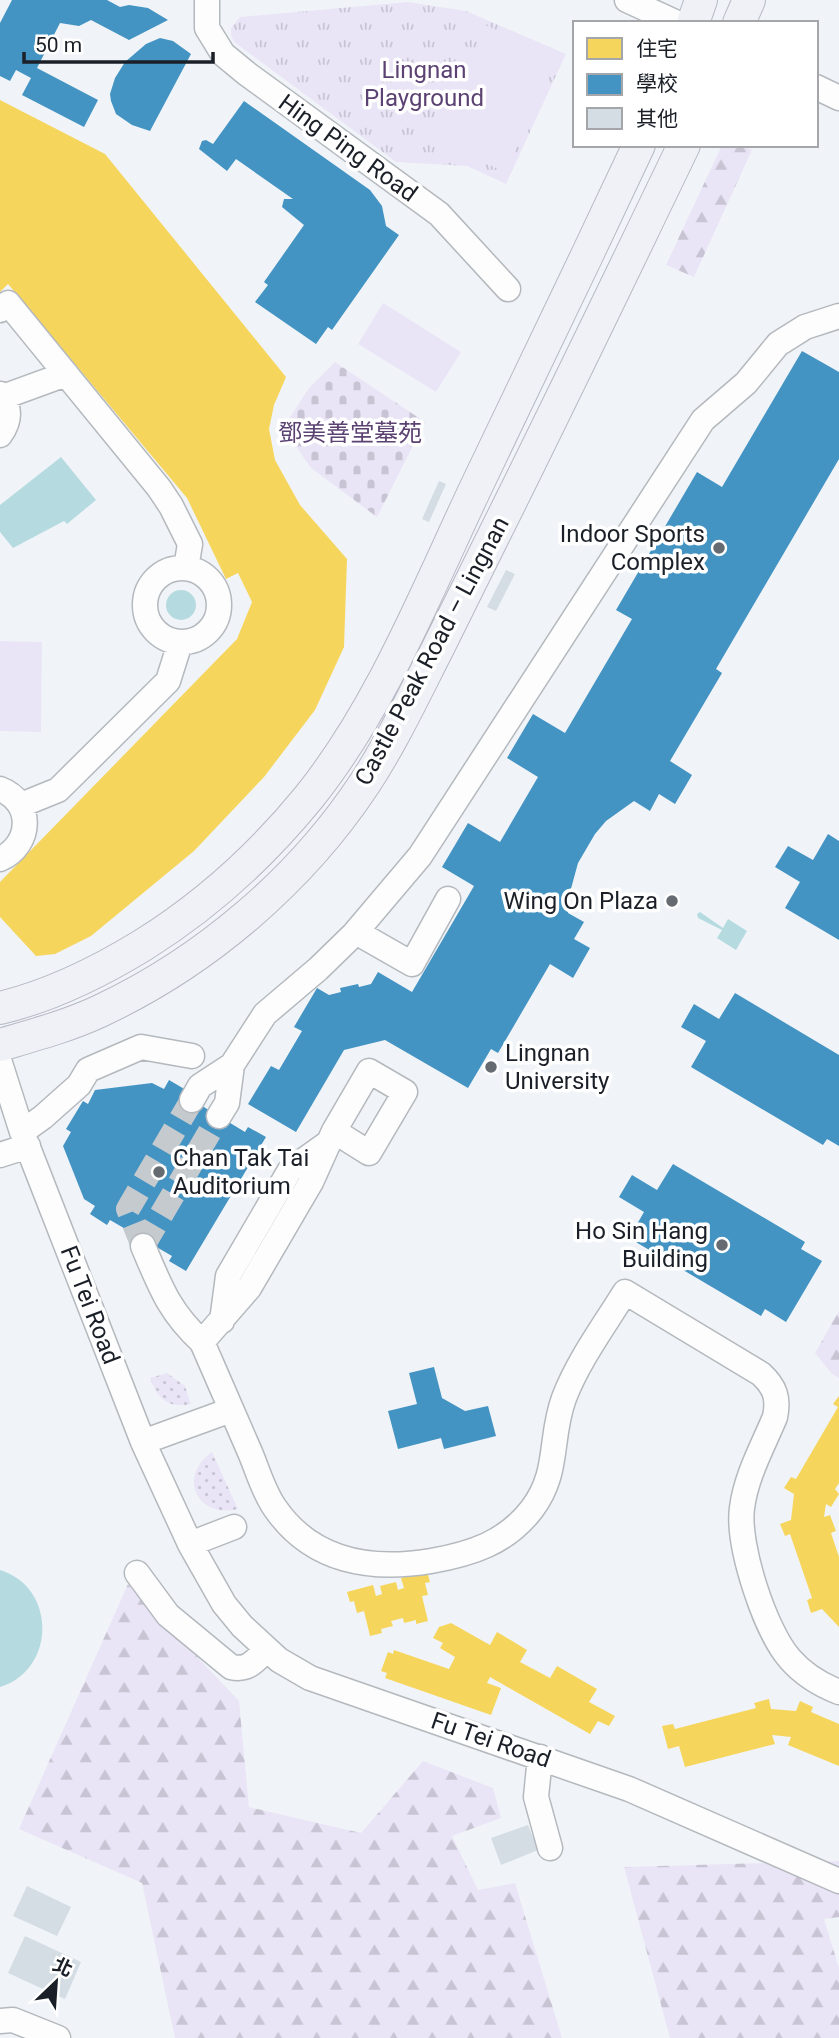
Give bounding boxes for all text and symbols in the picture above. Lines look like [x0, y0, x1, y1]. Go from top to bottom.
scale bar [24, 21, 214, 65]
legend [573, 21, 818, 147]
text: 50 m [35, 33, 82, 57]
text: 住宅 [636, 37, 678, 61]
park label: Lingnan Playground [364, 56, 484, 112]
text: 學校 [636, 72, 678, 96]
street label: Hing Ping Road [273, 88, 423, 208]
text: 其他 [636, 107, 678, 131]
park label: 鄧美善堂墓苑 [278, 419, 422, 447]
street label: Castle Peak Road – Lingnan [349, 512, 515, 790]
place label: Indoor Sports Complex [560, 520, 705, 576]
marker: Indoor Sports Complex [711, 540, 727, 556]
place label: Wing On Plaza [503, 887, 658, 915]
marker: Wing On Plaza [664, 893, 680, 909]
place label: Lingnan University [505, 1039, 610, 1095]
marker: Lingnan University [483, 1059, 499, 1075]
place label: Chan Tak Tai Auditorium [173, 1144, 309, 1200]
marker: Chan Tak Tai Auditorium [151, 1164, 167, 1180]
place label: Ho Sin Hang Building [575, 1217, 708, 1273]
marker: Ho Sin Hang Building [714, 1237, 730, 1253]
street label: Fu Tei Road [55, 1242, 125, 1368]
street label: Fu Tei Road [428, 1707, 554, 1773]
north arrow [21, 1947, 91, 2017]
text: 北 [49, 1953, 76, 1981]

